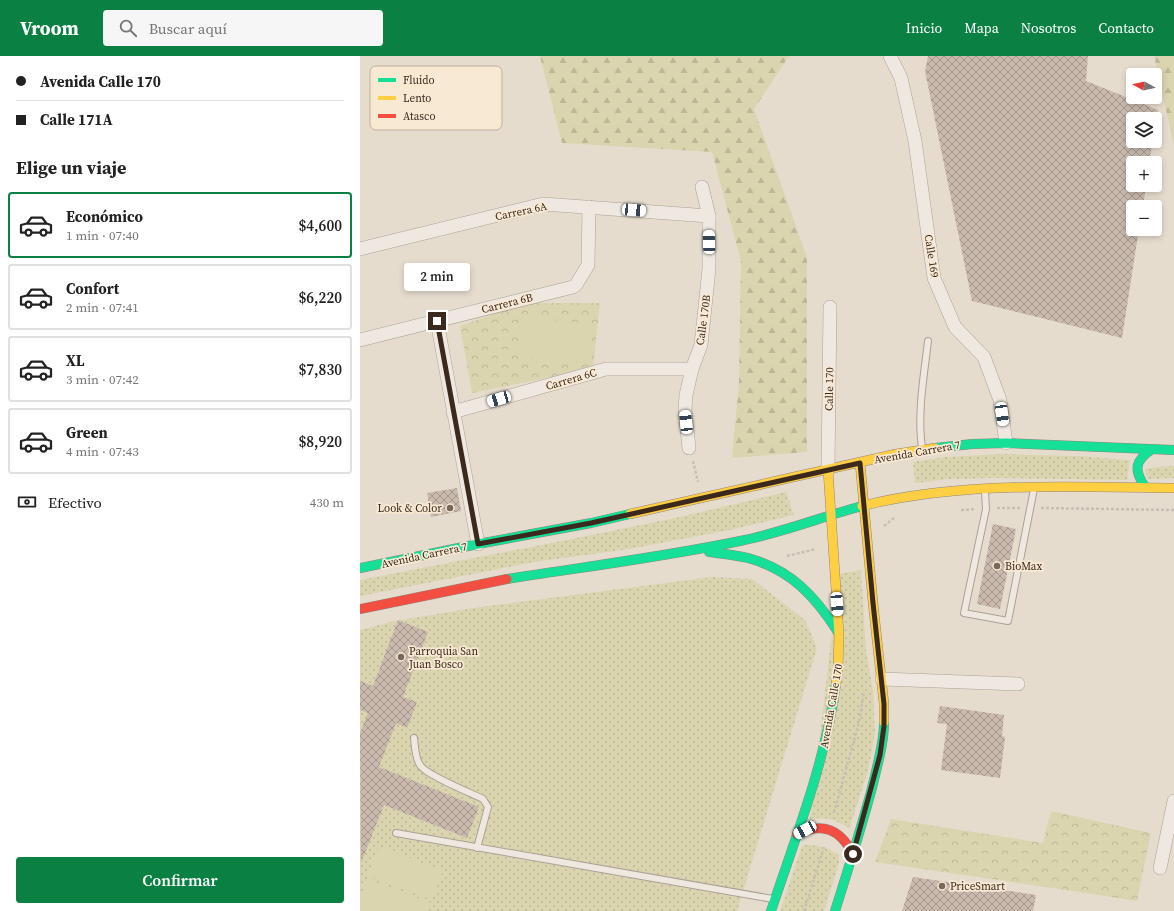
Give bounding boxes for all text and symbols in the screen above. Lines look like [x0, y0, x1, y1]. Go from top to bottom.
search box [103, 10, 383, 46]
text: Vroom [20, 15, 79, 41]
icon: search [117, 17, 139, 39]
text: Buscar aquí [149, 18, 227, 39]
text: Inicio [906, 18, 942, 38]
text: Mapa [964, 18, 999, 38]
text: Nosotros [1021, 18, 1076, 38]
text: Contacto [1098, 18, 1154, 38]
legend [370, 66, 502, 130]
north arrow [1126, 68, 1162, 104]
map controls [1126, 68, 1162, 236]
text: Avenida Calle 170 [40, 71, 161, 92]
text: Fluido [403, 73, 435, 88]
text: Lento [403, 91, 431, 106]
text: Calle 171A [40, 109, 113, 130]
text: Atasco [403, 109, 435, 124]
button: layers [1126, 112, 1162, 148]
text: Elige un viaje [16, 155, 126, 180]
button: + [1126, 156, 1162, 192]
street label: Carrera 6A [494, 199, 549, 224]
button: − [1126, 200, 1162, 236]
car [622, 203, 646, 217]
text: Económico [66, 206, 143, 227]
icon: car [18, 207, 54, 243]
text: $4,600 [298, 215, 342, 236]
text: 1 min · 07:40 [66, 227, 139, 244]
car [703, 230, 715, 254]
street label: Calle 169 [921, 233, 942, 279]
callout: 2 min [404, 263, 470, 291]
text: 2 min [420, 268, 454, 285]
text: Confort [66, 278, 119, 299]
icon: car [18, 279, 54, 315]
text: $6,220 [298, 287, 342, 308]
street label: Carrera 6B [480, 290, 534, 317]
street label: Calle 170B [693, 294, 714, 346]
text: 2 min · 07:41 [66, 299, 139, 316]
route end [428, 312, 446, 330]
text: XL [66, 350, 85, 371]
icon: car [18, 351, 54, 387]
text: $7,830 [298, 359, 342, 380]
street label: Carrera 6C [544, 365, 598, 394]
street label: Calle 170 [822, 367, 837, 411]
text: 3 min · 07:42 [66, 371, 139, 388]
car [486, 390, 512, 408]
car [994, 401, 1010, 427]
car [679, 409, 693, 435]
text: Green [66, 422, 108, 443]
icon: car [18, 423, 54, 459]
text: $8,920 [298, 431, 342, 452]
street label: Avenida Carrera 7 [873, 437, 962, 467]
text: 4 min · 07:43 [66, 443, 139, 460]
icon: cash [16, 491, 38, 513]
text: Efectivo [48, 492, 102, 513]
text: 430 m [310, 494, 344, 511]
place label: Look & Color [378, 501, 442, 516]
marker: Look & Color [445, 503, 455, 513]
street label: Avenida Carrera 7 [380, 539, 469, 572]
place label: BioMax [1005, 559, 1042, 574]
marker: BioMax [992, 561, 1002, 571]
car [830, 592, 844, 616]
place label: Parroquia San Juan Bosco [408, 644, 478, 672]
marker: Parroquia San Juan Bosco [396, 652, 406, 662]
street label: Avenida Calle 170 [817, 662, 846, 750]
car [792, 819, 818, 841]
route start [844, 845, 862, 863]
button: Confirmar [16, 857, 344, 903]
place label: PriceSmart [950, 879, 1005, 894]
marker: PriceSmart [937, 881, 947, 891]

